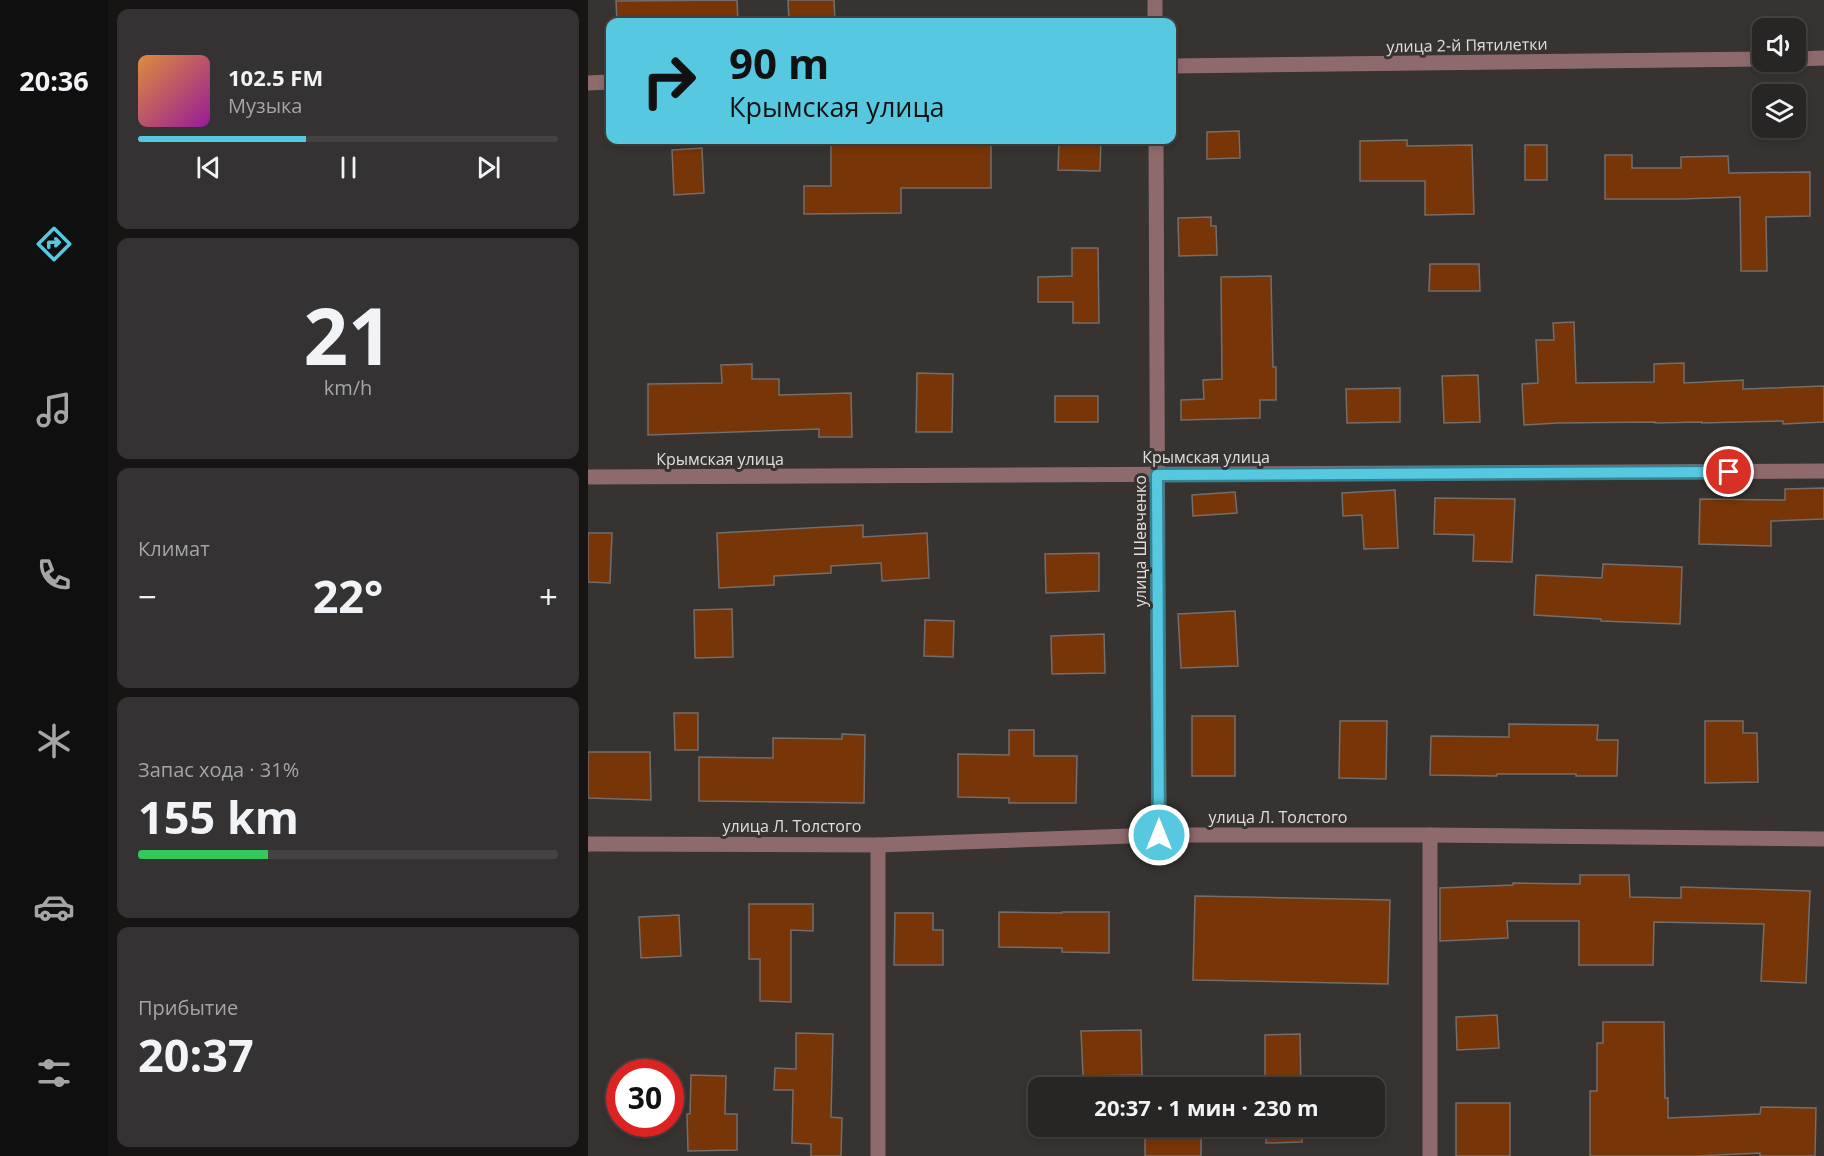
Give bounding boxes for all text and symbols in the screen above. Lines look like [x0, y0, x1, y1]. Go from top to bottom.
map controls [1752, 18, 1806, 138]
button: sound [1752, 18, 1806, 72]
street label: улица 2-й Пятилетки [1386, 33, 1548, 57]
text: 90 m [729, 34, 829, 91]
icon: right [630, 42, 708, 120]
text: 20:36 [19, 62, 89, 99]
text: 102.5 FM [228, 62, 323, 92]
button: layers [1752, 84, 1806, 138]
text: Крымская улица [729, 88, 944, 125]
text: Музыка [228, 92, 302, 119]
icon: previous [192, 151, 225, 184]
icon: pause [332, 151, 365, 184]
icon: next [472, 151, 505, 184]
icon: directions [33, 223, 75, 265]
text: 21 [303, 282, 393, 388]
text: km/h [324, 374, 372, 401]
icon: music [33, 389, 75, 431]
street label: Крымская улица [1142, 446, 1270, 468]
pin [1703, 446, 1754, 497]
street label: Крымская улица [656, 448, 784, 470]
icon: arrive [1712, 455, 1745, 488]
street label: улица Шевченко [1129, 475, 1151, 607]
text: Климат [138, 535, 210, 562]
icon: phone [33, 554, 75, 596]
text: 22° [313, 565, 383, 626]
text: − [138, 574, 157, 619]
text: + [539, 574, 558, 619]
icon: climate [33, 720, 75, 762]
text: Запас хода · 31% [138, 756, 299, 783]
text: 155 km [138, 786, 299, 847]
position arrow [1127, 803, 1191, 867]
street label: улица Л. Толстого [1209, 806, 1347, 828]
street label: улица Л. Толстого [723, 815, 861, 837]
icon: car [33, 886, 75, 928]
text: Прибытие [138, 994, 238, 1021]
text: 20:37 [138, 1024, 254, 1085]
icon: filters [33, 1052, 75, 1094]
speed limit sign: 30 [606, 1059, 684, 1137]
text: 20:37 · 1 мин · 230 m [1094, 1092, 1319, 1122]

